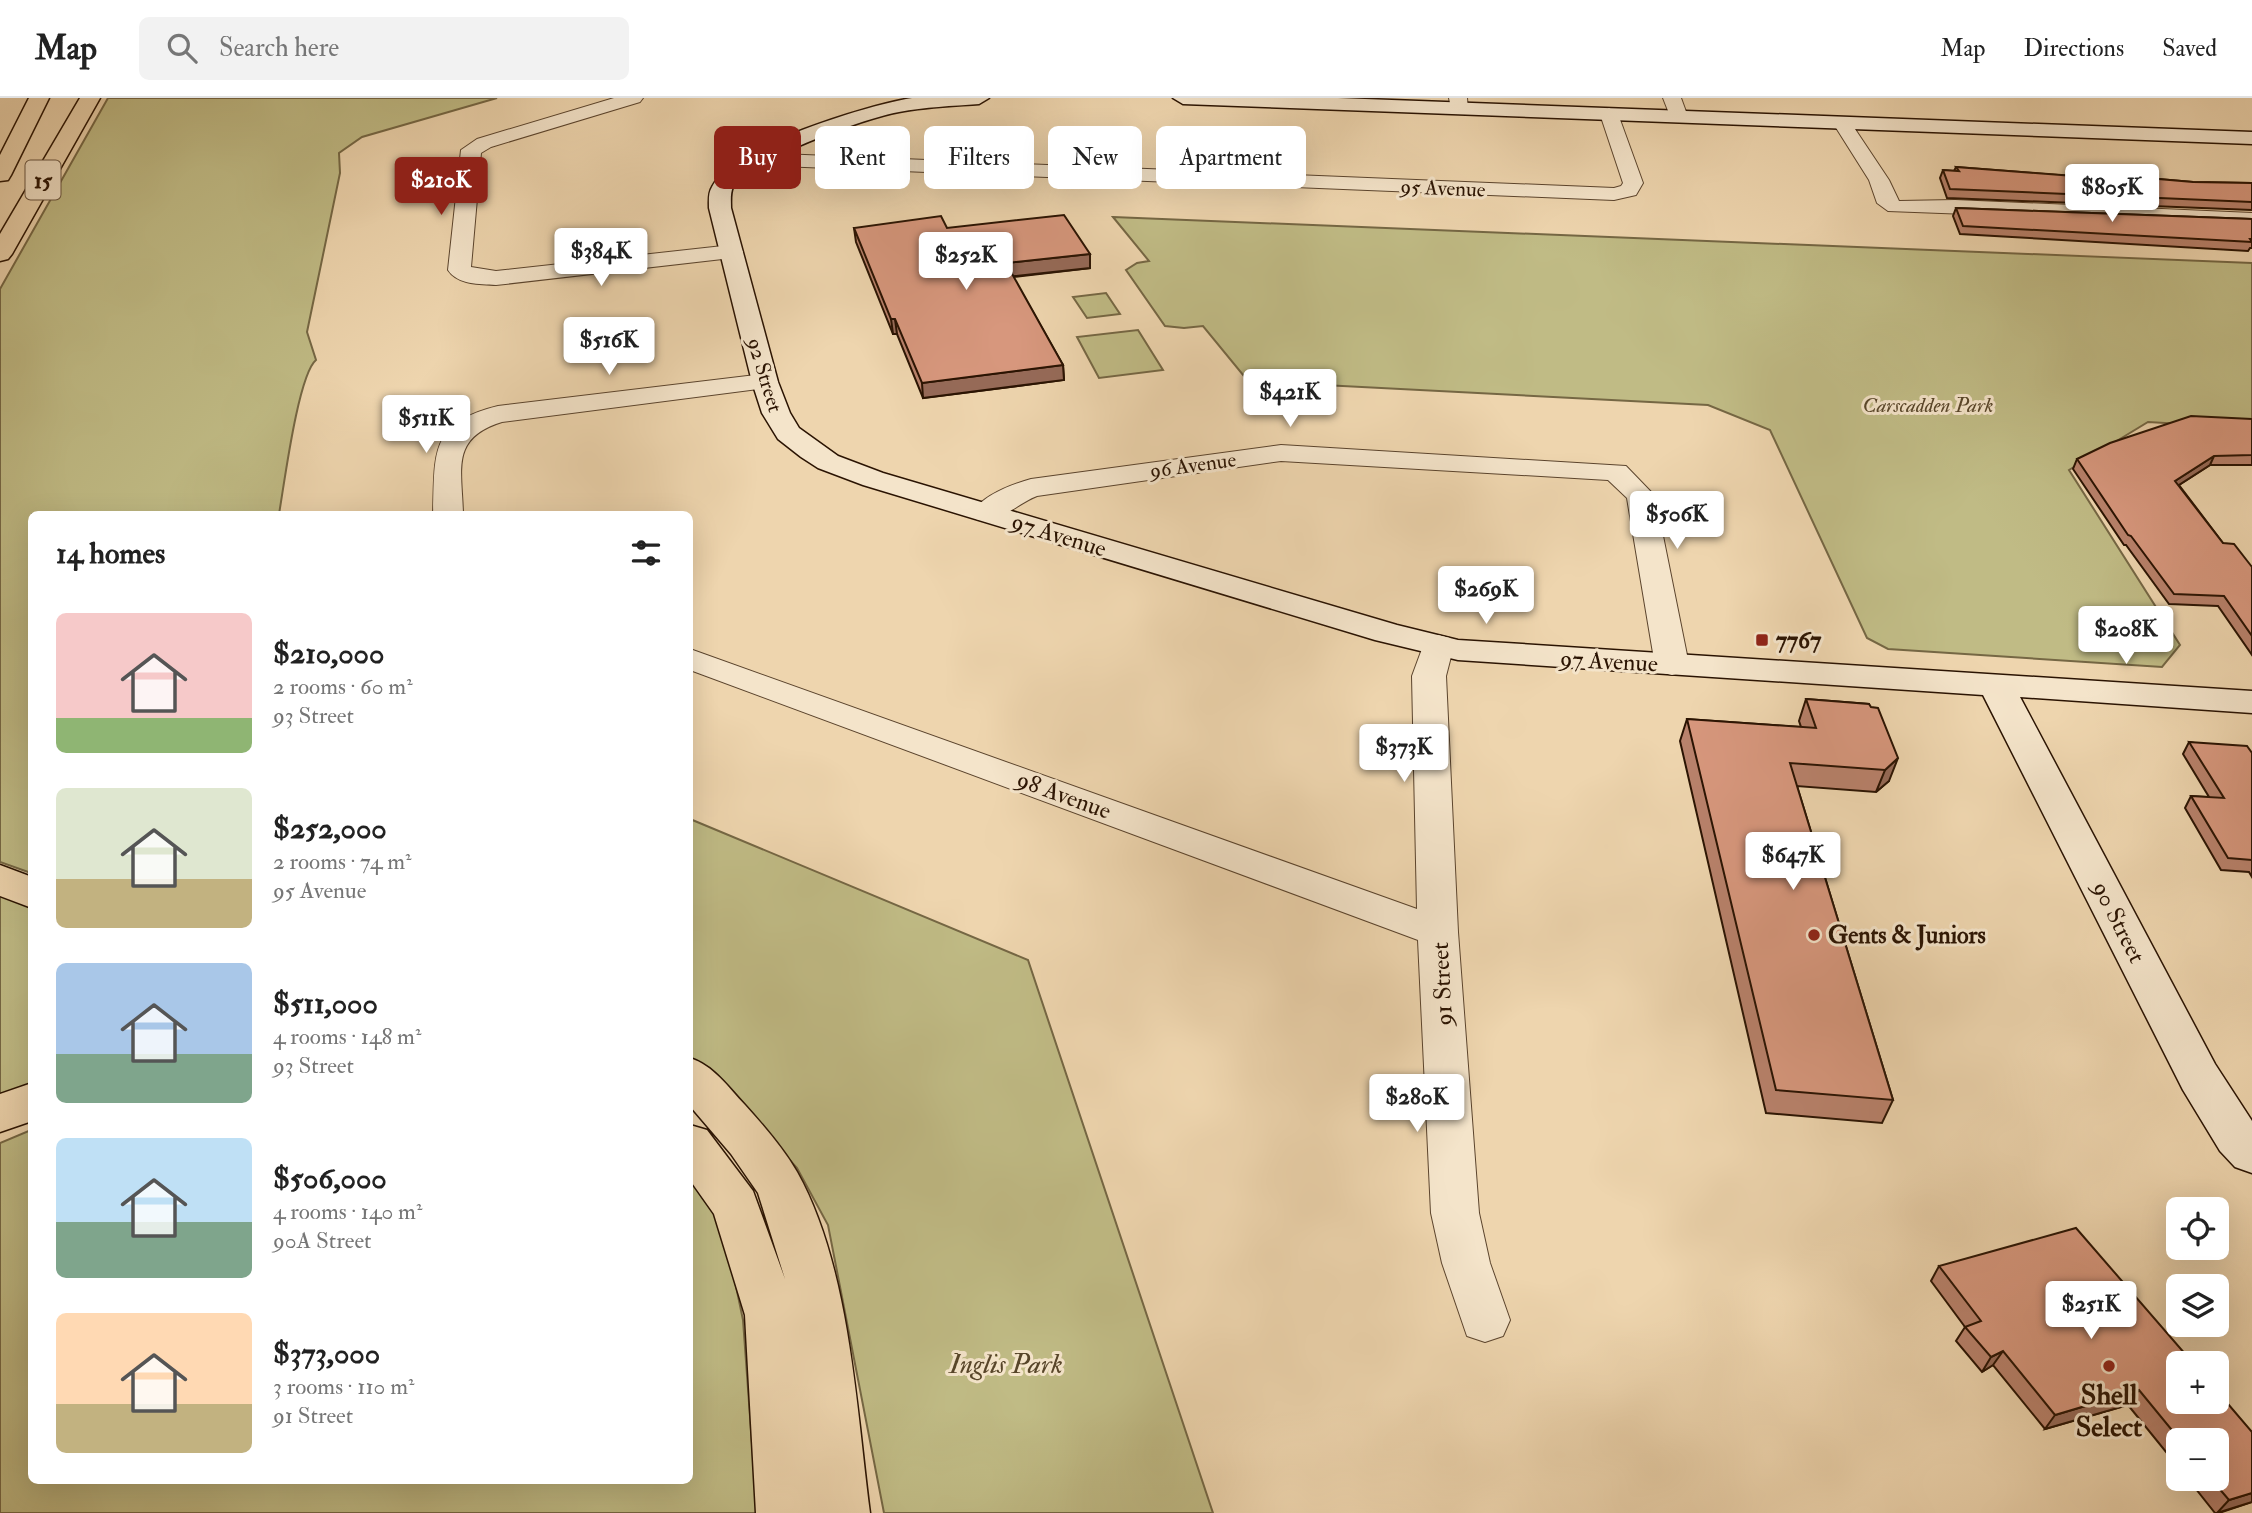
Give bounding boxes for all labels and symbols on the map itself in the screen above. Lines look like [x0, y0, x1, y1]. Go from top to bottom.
pin: $210K [392, 158, 490, 217]
road number: 15 [26, 160, 60, 200]
pin: $805K [2063, 164, 2161, 224]
street label: 95 Avenue [1398, 173, 1486, 203]
pin: $384K [552, 228, 650, 288]
pin: $252K [917, 232, 1015, 292]
pin: $516K [560, 317, 658, 377]
street label: 92 Street [740, 333, 789, 416]
pin: $421K [1241, 370, 1339, 429]
park label: Carscadden Park [1862, 392, 1994, 419]
pin: $511K [377, 396, 475, 455]
street label: 96 Avenue [1146, 446, 1238, 485]
pin: $506K [1628, 491, 1726, 551]
street label: 97 Avenue [1006, 506, 1110, 565]
pin: $269K [1437, 566, 1535, 626]
pin: $208K [2077, 606, 2175, 666]
place label: 7767 [1776, 625, 1822, 656]
marker: 7767 [1754, 632, 1770, 648]
street label: 97 Avenue [1557, 643, 1659, 680]
pin: $373K [1355, 724, 1453, 784]
street label: 98 Avenue [1011, 763, 1115, 827]
pin: $647K [1744, 832, 1842, 892]
street label: 90 Street [2084, 874, 2152, 968]
place label: Gents & Juniors [1828, 920, 1986, 951]
marker: Gents & Juniors [1806, 927, 1822, 943]
street label: 91 Street [1425, 941, 1460, 1029]
pin: $280K [1368, 1074, 1466, 1134]
pin: $251K [2042, 1282, 2140, 1341]
park label: Inglis Park [947, 1347, 1063, 1382]
marker: Shell Select [2101, 1358, 2117, 1374]
place label: Shell Select [2076, 1378, 2142, 1445]

